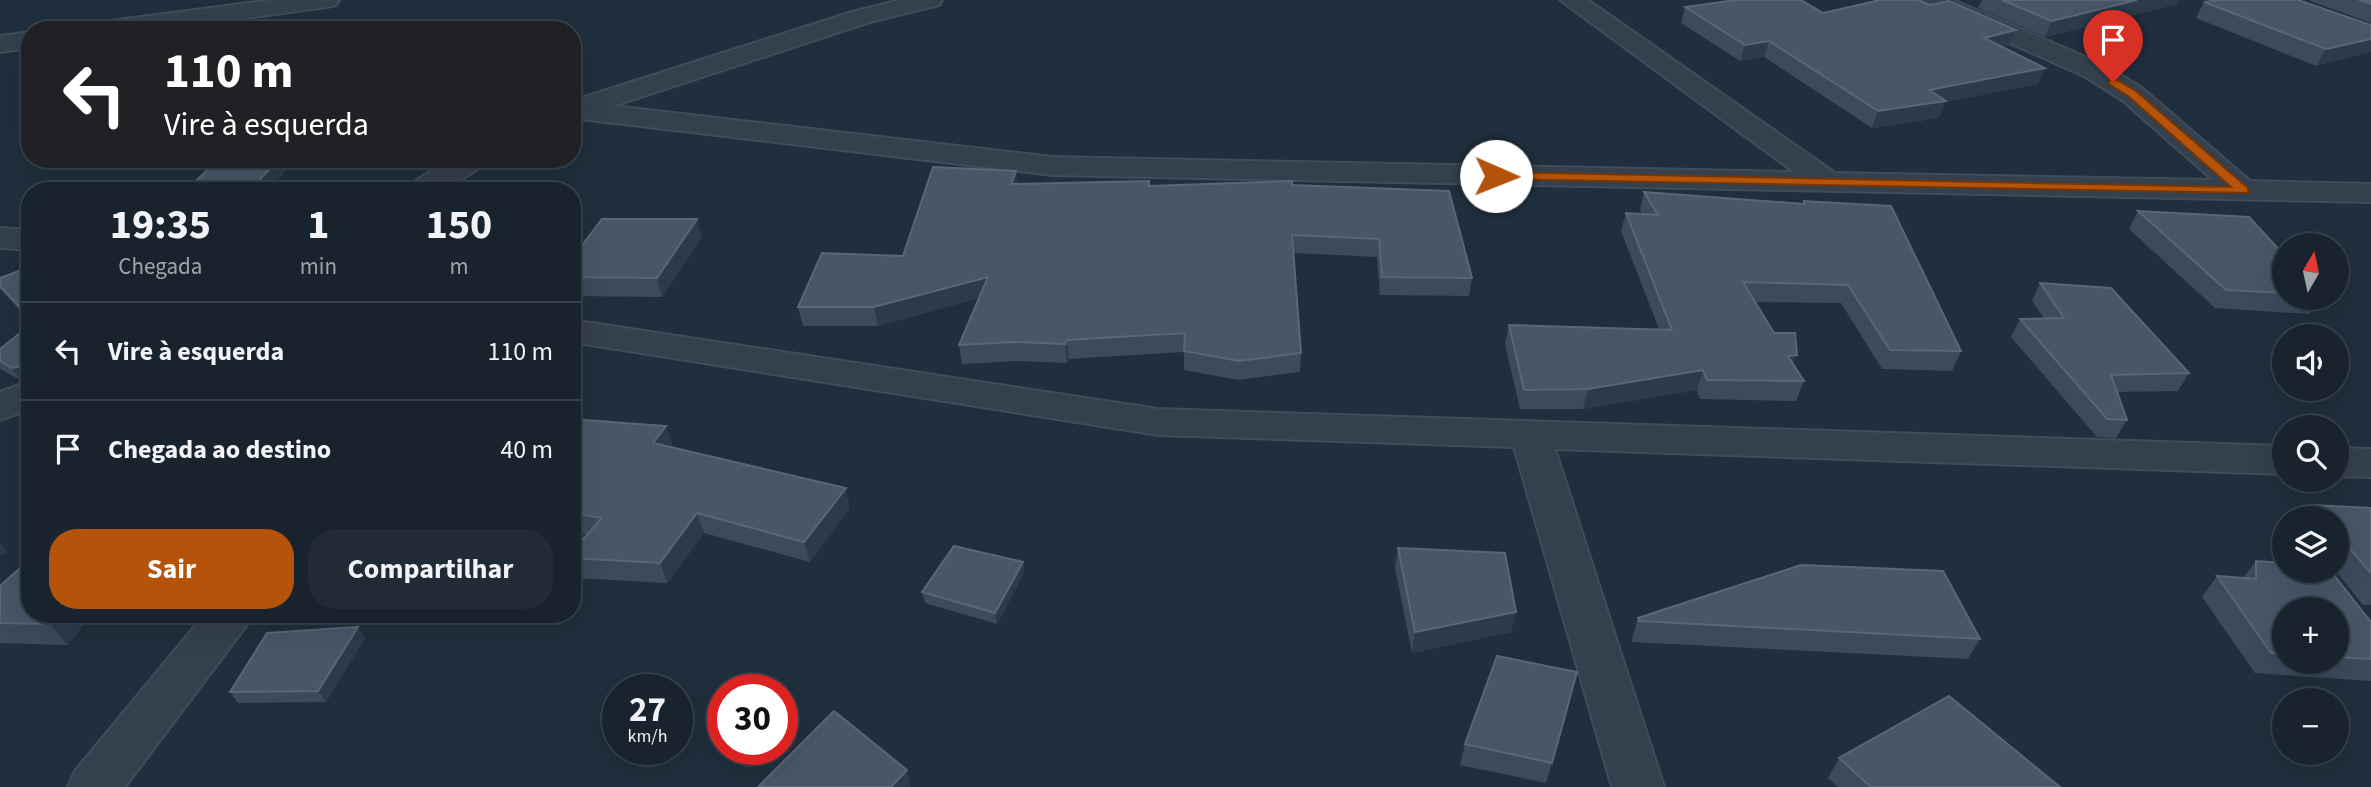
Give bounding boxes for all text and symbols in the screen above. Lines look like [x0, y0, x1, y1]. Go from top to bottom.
pin [2083, 10, 2143, 82]
icon: arrive [2094, 21, 2132, 59]
text: 110 m [164, 37, 293, 107]
icon: left [49, 49, 140, 140]
text: Vire à esquerda [164, 102, 369, 148]
position arrow [1459, 139, 1533, 213]
text: 19:35 [110, 195, 211, 255]
text: 1 [307, 195, 329, 255]
text: 150 [426, 195, 492, 255]
north arrow [2272, 233, 2348, 310]
map controls [2272, 233, 2349, 765]
text: Chegada [118, 250, 202, 283]
text: min [300, 250, 337, 283]
text: m [449, 250, 469, 283]
button: sound [2272, 324, 2349, 401]
icon: left [49, 332, 87, 370]
text: Vire à esquerda [108, 333, 284, 370]
text: 110 m [487, 333, 553, 370]
button: search [2272, 415, 2349, 492]
icon: arrive [49, 430, 87, 468]
text: Chegada ao destino [108, 431, 331, 468]
text: 40 m [500, 431, 553, 468]
button: layers [2272, 506, 2349, 583]
button: Sair [49, 529, 294, 609]
button: Compartilhar [308, 529, 553, 609]
button: + [2272, 597, 2349, 674]
speed limit sign: 30 [707, 674, 798, 765]
text: 27 [629, 685, 666, 735]
button: − [2272, 688, 2349, 765]
text: km/h [628, 724, 667, 749]

